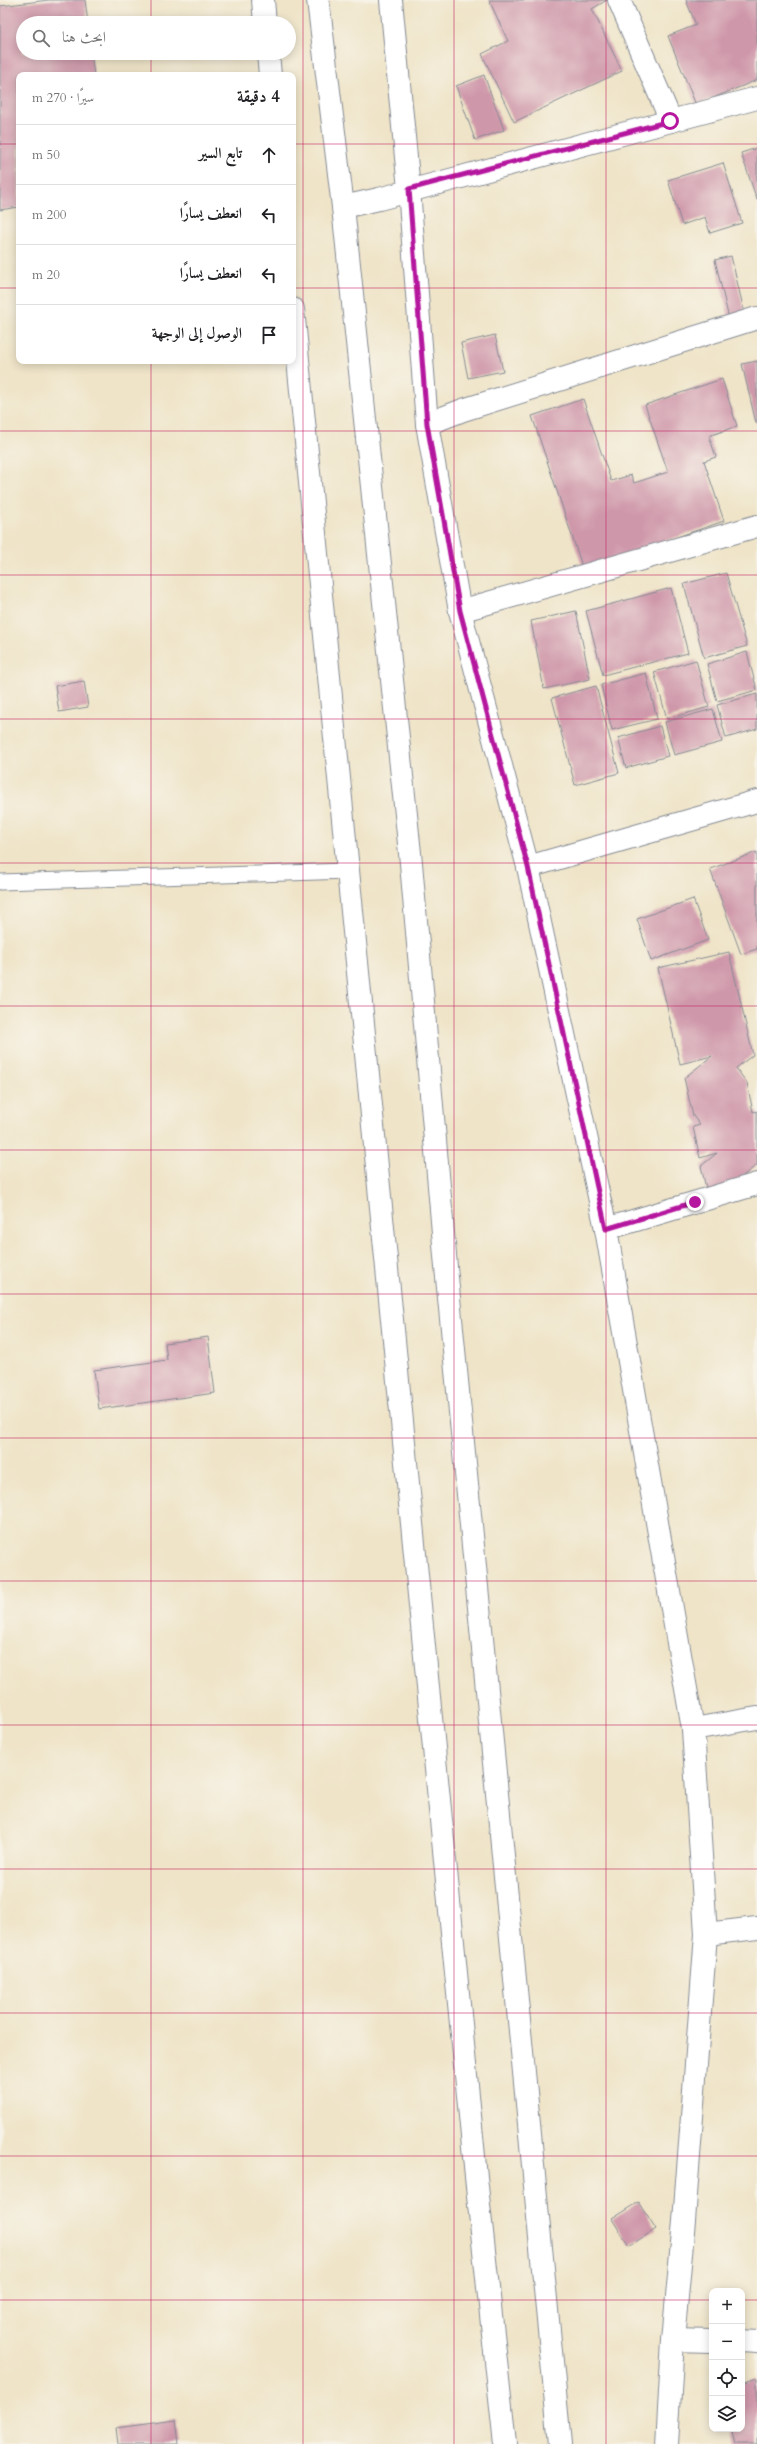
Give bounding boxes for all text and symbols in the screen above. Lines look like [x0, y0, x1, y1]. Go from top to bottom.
search box [16, 16, 296, 60]
icon: search [30, 27, 52, 49]
text: ابحث هنا [62, 27, 106, 47]
text: 4 دقيقة [237, 85, 280, 108]
text: سيرًا · 270 m [32, 89, 94, 107]
route start [661, 112, 679, 130]
text: تابع السير [199, 143, 242, 163]
icon: ahead [258, 144, 280, 166]
text: 50 m [32, 146, 60, 164]
text: انعطف يسارًا [180, 203, 242, 223]
icon: left [258, 204, 280, 226]
text: 200 m [32, 206, 66, 224]
text: انعطف يسارًا [180, 263, 242, 283]
icon: left [258, 264, 280, 286]
text: 20 m [32, 266, 60, 284]
text: الوصول إلى الوجهة [152, 323, 242, 343]
icon: arrive [258, 324, 280, 346]
route end [686, 1193, 704, 1211]
map controls [709, 2288, 745, 2432]
button: + [709, 2288, 745, 2324]
button: − [709, 2324, 745, 2360]
button: locate [709, 2360, 745, 2396]
button: layers [709, 2396, 745, 2432]

